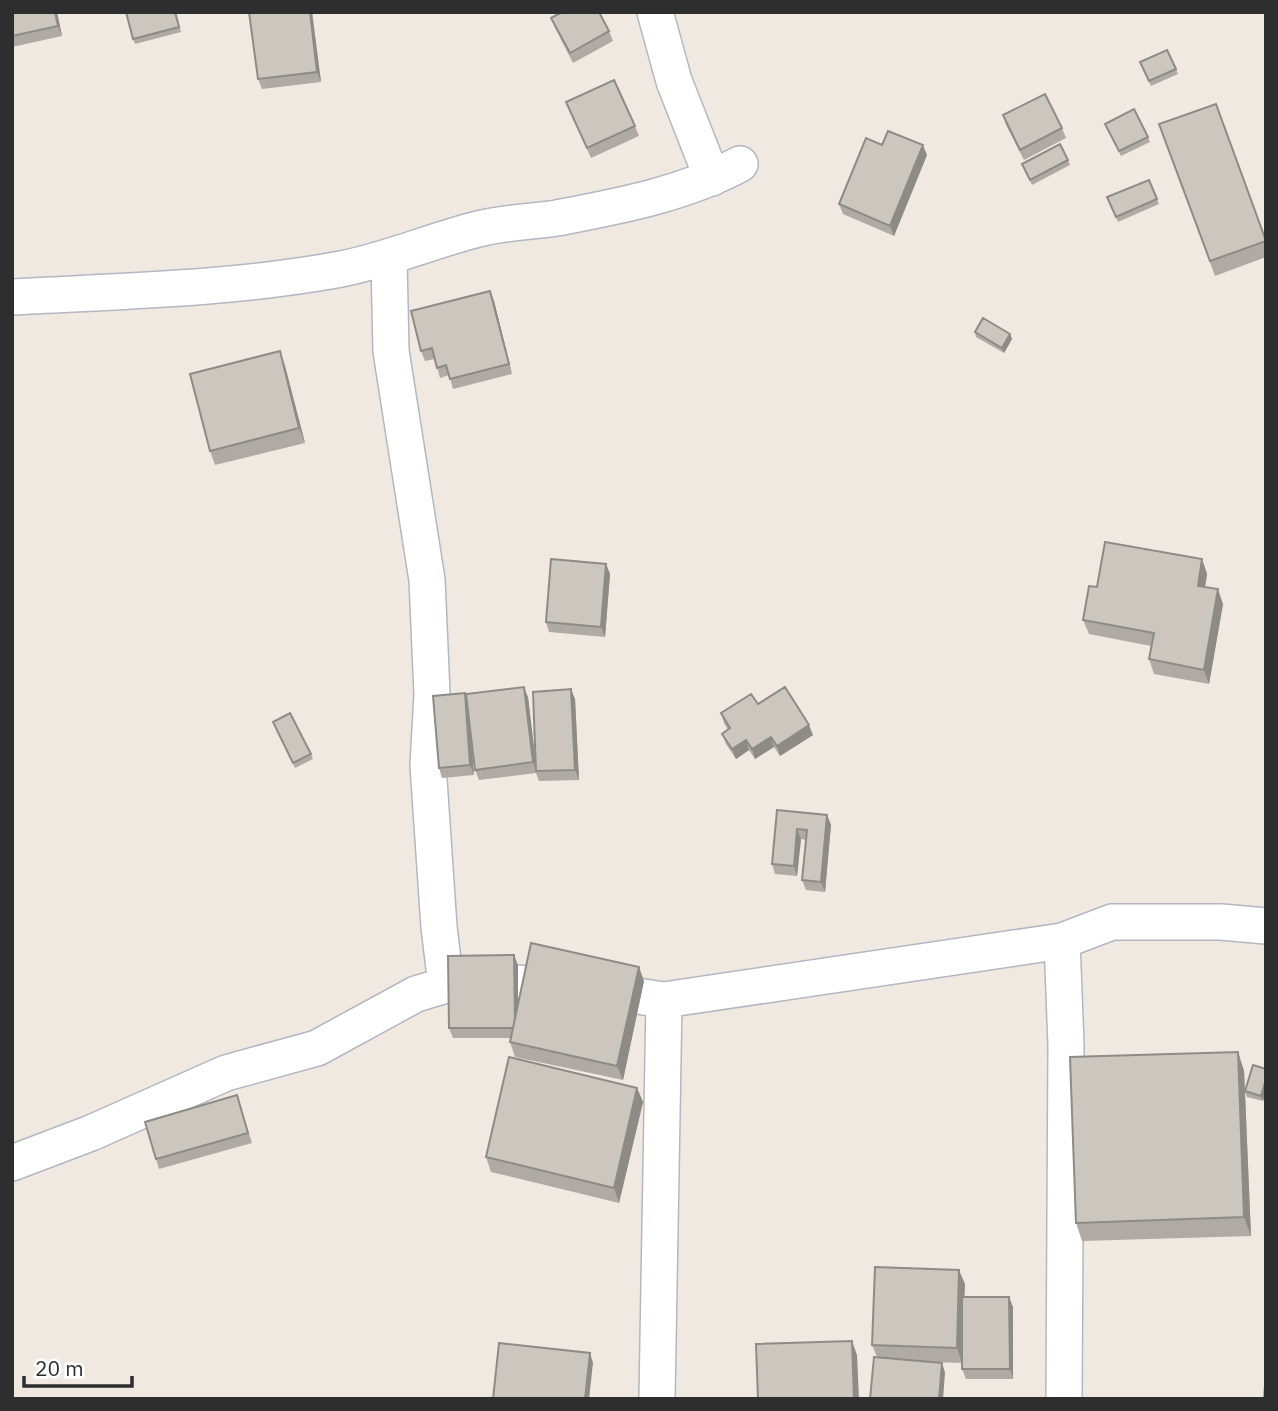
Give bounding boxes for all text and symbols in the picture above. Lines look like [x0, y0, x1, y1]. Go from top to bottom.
scale bar [24, 1344, 133, 1388]
text: 20 m [35, 1354, 84, 1382]

